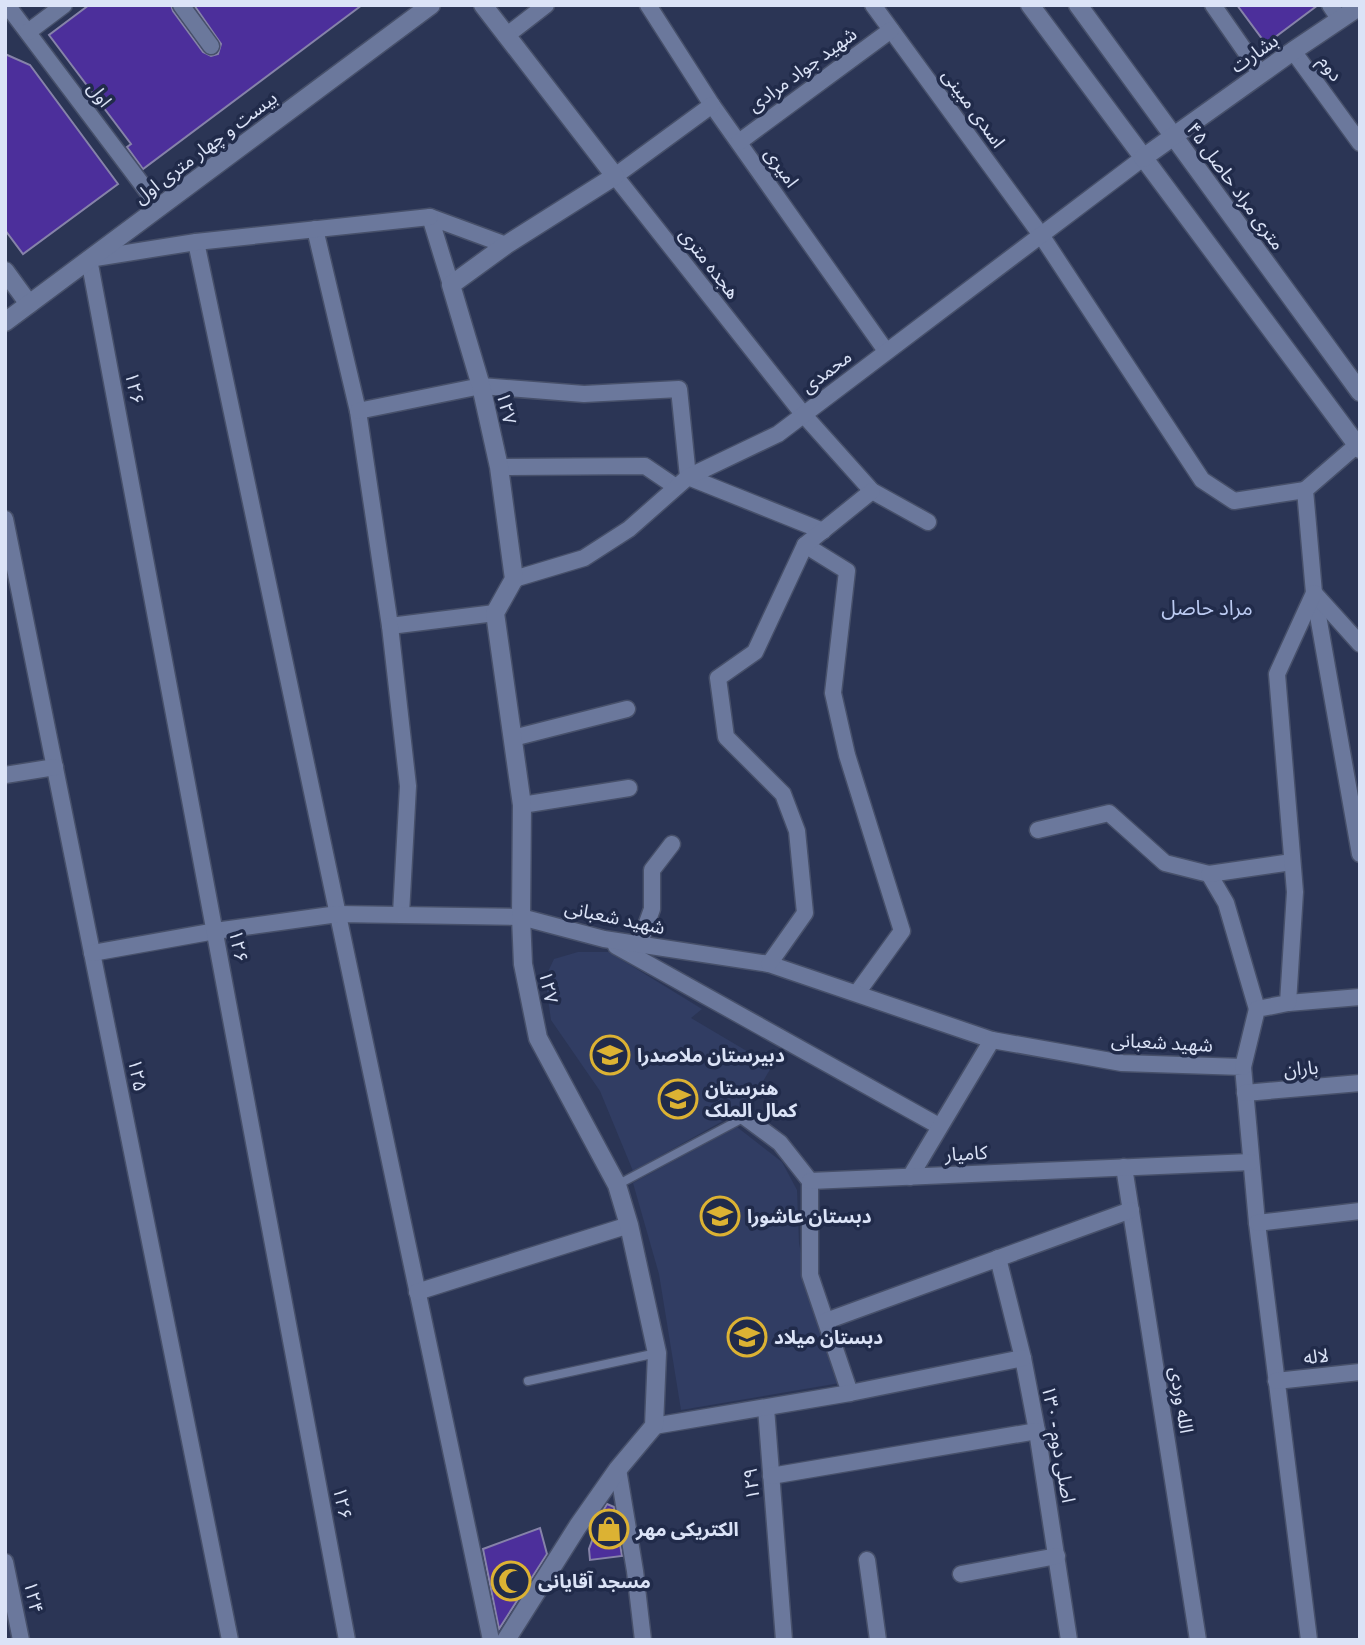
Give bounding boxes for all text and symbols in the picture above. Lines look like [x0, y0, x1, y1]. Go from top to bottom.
street label: شهید جواد مرادی [742, 21, 862, 117]
street label: بشارت [1225, 27, 1283, 79]
street label: دوم [1311, 50, 1349, 88]
street label: اسدی مبینی [936, 63, 1012, 153]
street label: اول [82, 76, 118, 112]
street label: بیست و چهار متری اول [128, 84, 282, 210]
street label: ۴۵ متری مراد حاصل [1181, 117, 1291, 255]
street label: امیری [759, 142, 805, 192]
street label: هجده متری [674, 222, 746, 304]
street label: محمدی [795, 343, 857, 399]
street label: ۱۲۶ [119, 370, 151, 406]
street label: ۱۲۷ [491, 389, 523, 427]
district label: مراد حاصل [1161, 593, 1253, 622]
street label: شهید شعبانی [562, 894, 668, 940]
street label: ۱۲۶ [223, 928, 255, 964]
street label: ۱۲۷ [533, 968, 565, 1006]
street label: شهید شعبانی [1110, 1026, 1214, 1058]
school or university icon: دبیرستان ملاصدرا [589, 1034, 631, 1076]
place label: دبیرستان ملاصدرا [637, 1042, 785, 1068]
street label: باران [1283, 1054, 1319, 1082]
street label: ۱۲۵ [122, 1057, 154, 1093]
place label: هنرستان کمال الملک [705, 1075, 798, 1123]
school or university icon: هنرستان کمال الملک [657, 1078, 699, 1120]
street label: کامیار [943, 1139, 989, 1167]
school or university icon: دبستان عاشورا [699, 1195, 741, 1237]
place label: دبستان عاشورا [747, 1203, 872, 1229]
school or university icon: دبستان میلاد [726, 1316, 768, 1358]
place label: دبستان میلاد [774, 1324, 883, 1350]
street label: لاله [1302, 1342, 1330, 1370]
street label: الله وردی [1164, 1365, 1200, 1435]
street label: اصلی دوم - ۱۳۰ [1034, 1383, 1082, 1505]
street label: ۱۲۹ [737, 1467, 765, 1501]
street label: ۱۲۶ [327, 1485, 359, 1521]
shop icon: الکتریکی مهر [588, 1508, 630, 1550]
place label: الکتریکی مهر [635, 1516, 739, 1542]
mosque icon: مسجد آقایانی [490, 1560, 532, 1602]
place label: مسجد آقایانی [538, 1568, 651, 1594]
street label: ۱۲۴ [18, 1578, 50, 1616]

